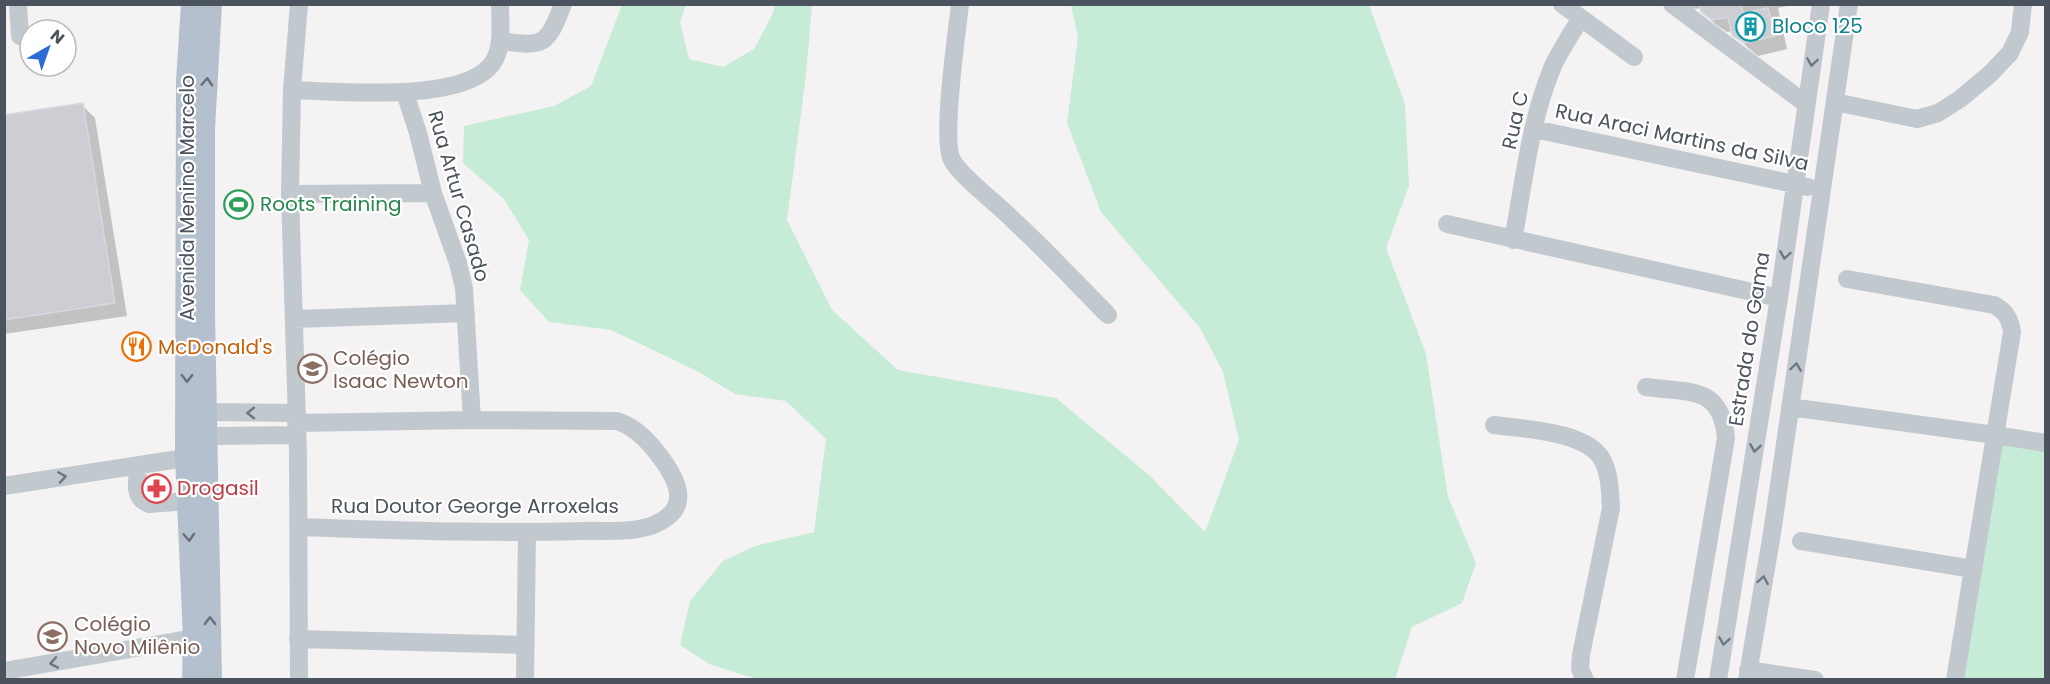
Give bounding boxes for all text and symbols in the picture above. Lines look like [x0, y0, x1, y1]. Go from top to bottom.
building icon: Bloco 125 [1735, 10, 1767, 42]
place label: Bloco 125 [1772, 12, 1863, 40]
north arrow [18, 18, 78, 78]
text: N [45, 24, 69, 50]
one-way arrow [1806, 57, 1819, 67]
street label: Avenida Menino Marcelo [173, 75, 201, 321]
one-way arrow [200, 77, 213, 86]
street label: Rua C [1495, 88, 1535, 152]
street label: Rua Araci Martins da Silva [1553, 96, 1811, 178]
street label: Rua Artur Casado [421, 107, 497, 285]
sports icon: Roots Training [223, 188, 255, 220]
place label: Roots Training [260, 190, 402, 218]
street label: Estrada do Gama [1721, 250, 1777, 428]
one-way arrow [1780, 251, 1792, 260]
restaurant icon: McDonald's [121, 331, 153, 363]
place label: McDonald's [158, 333, 273, 361]
place label: Colégio Isaac Newton [333, 344, 469, 395]
school or university icon: Colégio Isaac Newton [296, 353, 328, 385]
one-way arrow [1789, 362, 1801, 371]
one-way arrow [181, 373, 193, 382]
one-way arrow [247, 407, 256, 419]
one-way arrow [1749, 443, 1761, 453]
one-way arrow [58, 471, 67, 483]
pharmacy icon: Drogasil [140, 472, 172, 504]
place label: Drogasil [177, 474, 259, 502]
street label: Rua Doutor George Arroxelas [331, 492, 619, 520]
one-way arrow [183, 532, 196, 541]
one-way arrow [1757, 576, 1769, 585]
place label: Colégio Novo Milênio [74, 610, 200, 661]
one-way arrow [204, 617, 216, 626]
school or university icon: Colégio Novo Milênio [37, 620, 69, 652]
one-way arrow [1718, 635, 1731, 645]
one-way arrow [49, 656, 59, 668]

